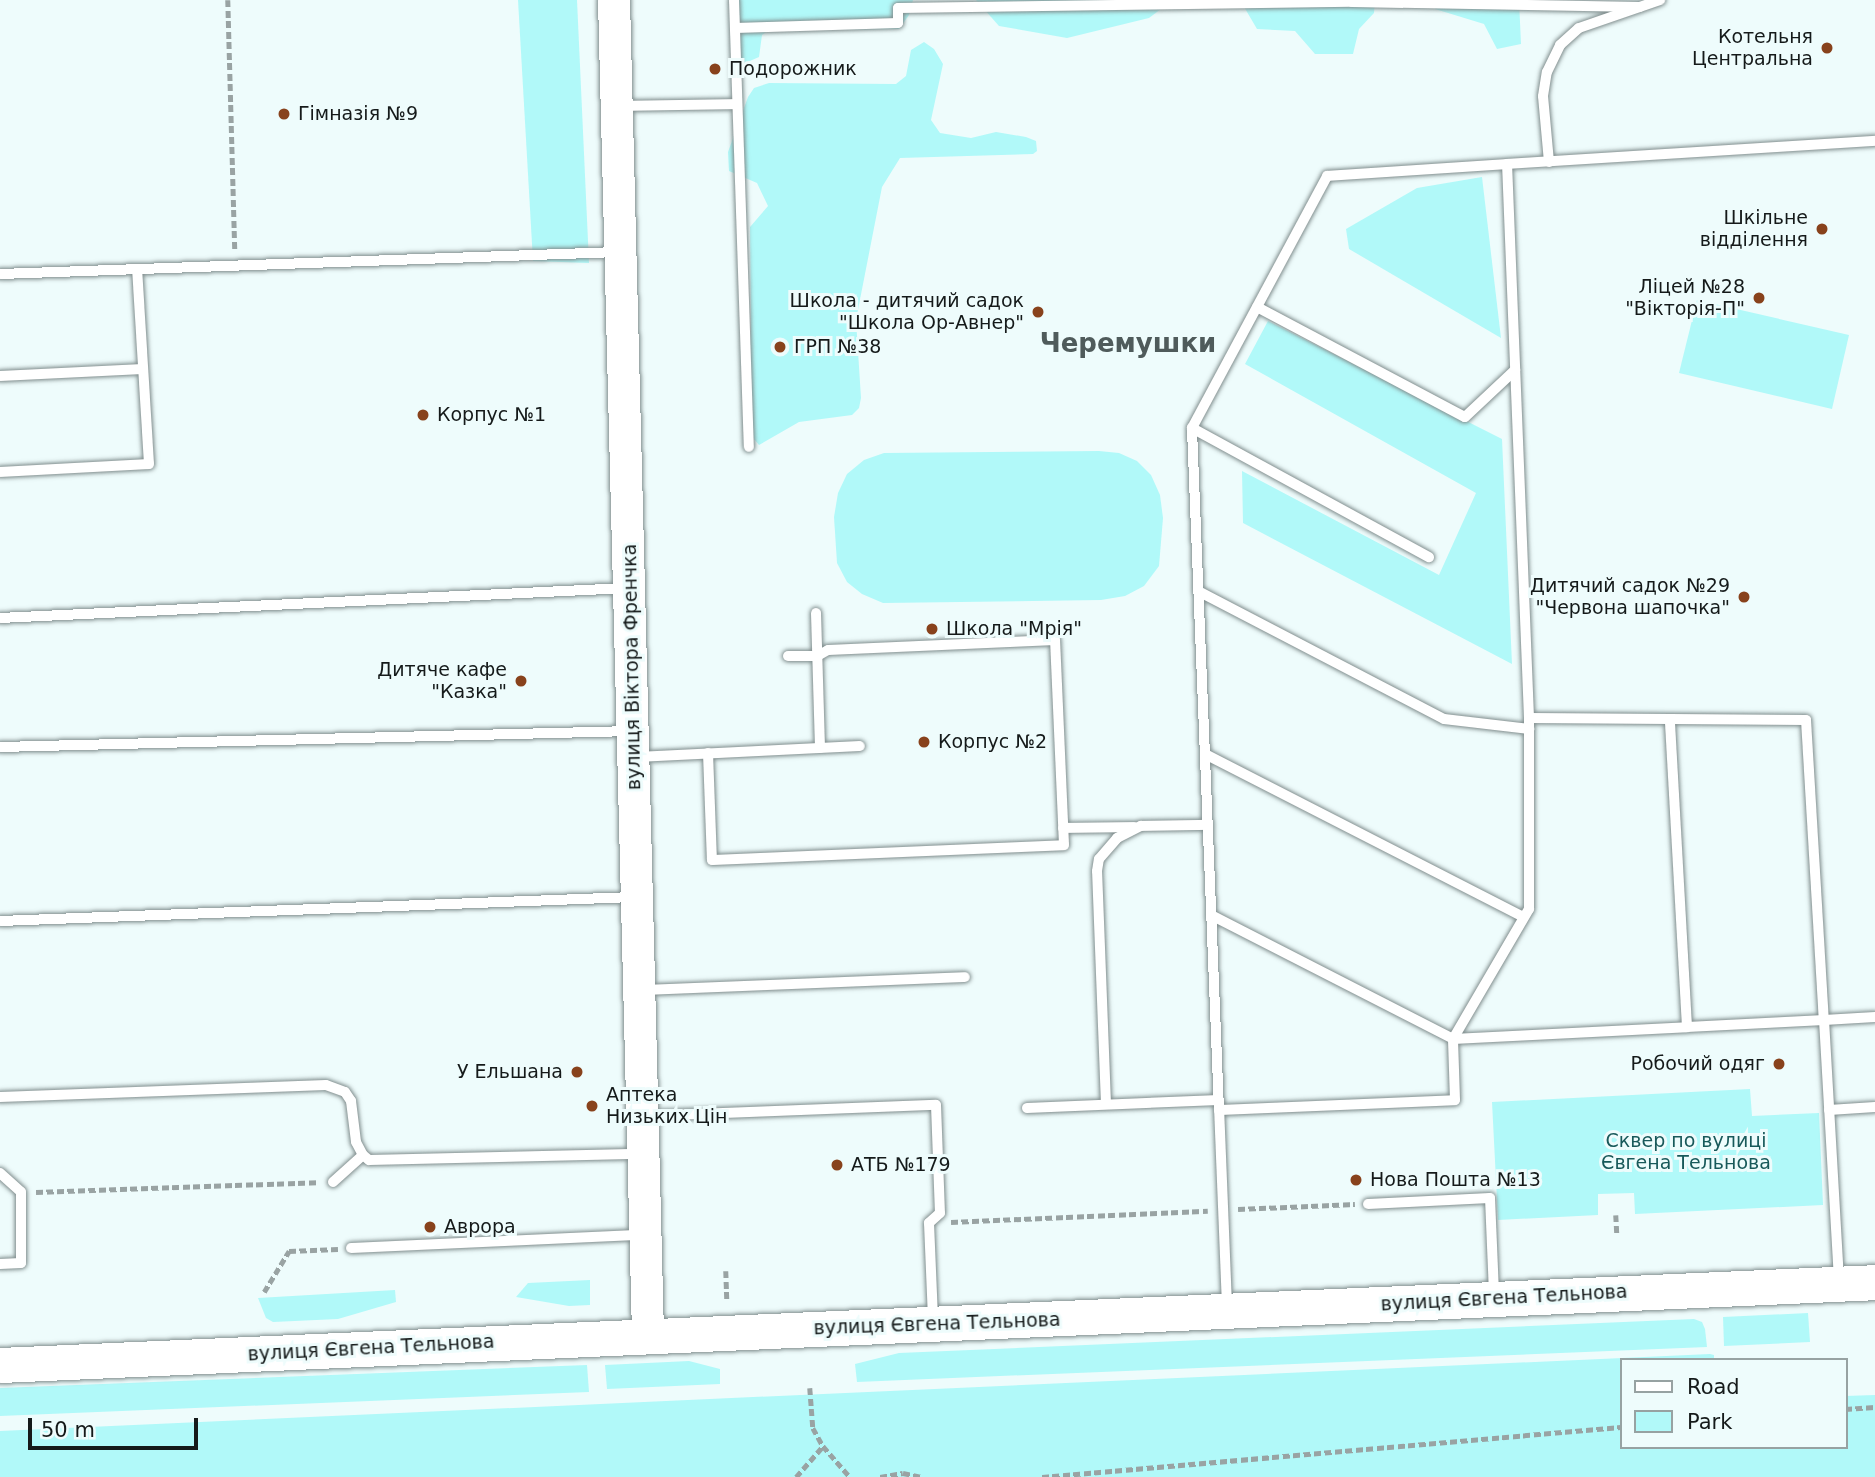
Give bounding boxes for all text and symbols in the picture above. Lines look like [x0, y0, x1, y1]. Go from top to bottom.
place label: Котельня Центральна [1692, 26, 1813, 70]
marker: Котельня Центральна [1819, 40, 1835, 56]
place label: Подорожник [729, 58, 857, 80]
marker: Подорожник [707, 61, 723, 77]
place label: Гімназія №9 [298, 103, 418, 125]
marker: Гімназія №9 [276, 106, 292, 122]
place label: Шкільне відділення [1700, 207, 1808, 251]
marker: Шкільне відділення [1814, 221, 1830, 237]
place label: Ліцей №28 "Вікторія-П" [1625, 276, 1745, 320]
place label: Школа - дитячий садок "Школа Ор-Авнер" [790, 290, 1024, 334]
marker: Ліцей №28 "Вікторія-П" [1751, 290, 1767, 306]
marker: Школа - дитячий садок "Школа Ор-Авнер" [1030, 304, 1046, 320]
district label: Черемушки [1040, 328, 1216, 360]
place label: ГРП №38 [794, 336, 881, 358]
marker: ГРП №38 [772, 339, 788, 355]
place label: Корпус №1 [437, 404, 546, 426]
marker: Корпус №1 [415, 407, 431, 423]
street label: вулиця Віктора Френчка [618, 544, 646, 790]
place label: Дитячий садок №29 "Червона шапочка" [1530, 575, 1730, 619]
marker: Дитячий садок №29 "Червона шапочка" [1736, 589, 1752, 605]
place label: Школа "Мрія" [946, 618, 1082, 640]
marker: Школа "Мрія" [924, 621, 940, 637]
place label: Дитяче кафе "Казка" [377, 659, 507, 703]
marker: Дитяче кафе "Казка" [513, 673, 529, 689]
place label: Корпус №2 [938, 731, 1047, 753]
marker: Корпус №2 [916, 734, 932, 750]
place label: Робочий одяг [1630, 1053, 1765, 1075]
marker: Робочий одяг [1771, 1056, 1787, 1072]
place label: У Ельшана [457, 1061, 563, 1083]
marker: У Ельшана [569, 1064, 585, 1080]
place label: Аптека Низьких Цін [606, 1084, 727, 1128]
marker: Аптека Низьких Цін [584, 1098, 600, 1114]
park label: Сквер по вулиці Євгена Тельнова [1601, 1130, 1771, 1174]
place label: АТБ №179 [851, 1154, 951, 1176]
marker: АТБ №179 [829, 1157, 845, 1173]
place label: Нова Пошта №13 [1370, 1169, 1541, 1191]
marker: Нова Пошта №13 [1348, 1172, 1364, 1188]
place label: Аврора [444, 1216, 516, 1238]
marker: Аврора [422, 1219, 438, 1235]
street label: вулиця Євгена Тельнова [1380, 1280, 1628, 1316]
street label: вулиця Євгена Тельнова [813, 1308, 1061, 1340]
street label: вулиця Євгена Тельнова [247, 1330, 495, 1366]
legend [1619, 1358, 1847, 1449]
text: Road [1687, 1375, 1740, 1399]
scale bar [32, 1404, 201, 1448]
text: Park [1687, 1410, 1732, 1434]
text: 50 m [41, 1418, 95, 1442]

